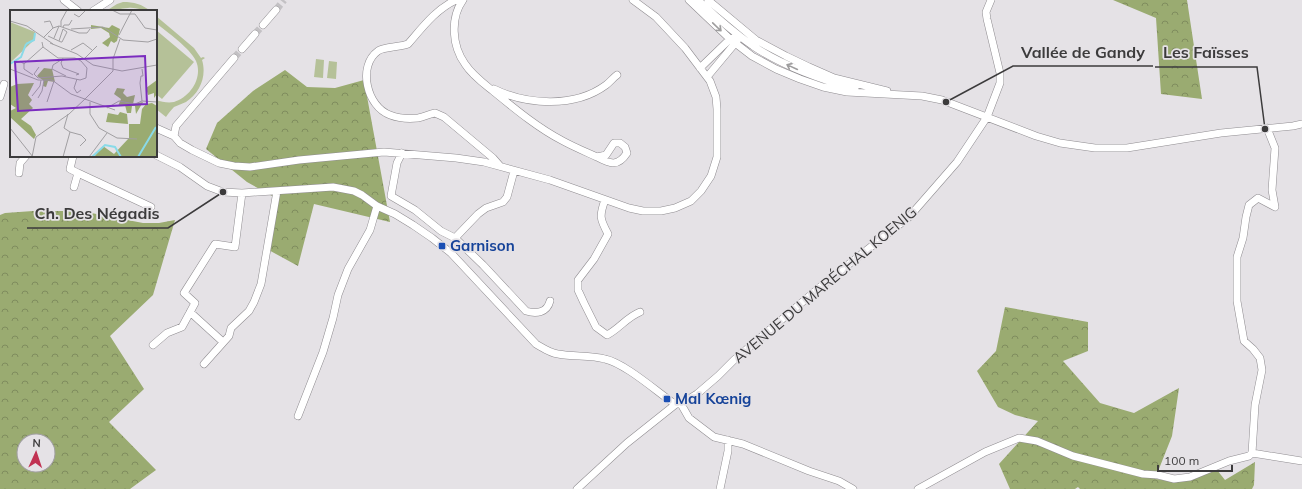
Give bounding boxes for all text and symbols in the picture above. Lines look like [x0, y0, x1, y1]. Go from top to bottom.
inset map [10, 10, 157, 157]
one-way arrow [712, 22, 722, 32]
callout: Vallée de Gandy [1013, 38, 1153, 66]
callout: Les Faïsses [1155, 39, 1257, 67]
text: Vallée de Gandy [1020, 42, 1145, 62]
text: Les Faïsses [1163, 42, 1249, 62]
one-way arrow [786, 63, 798, 70]
callout: Ch. Des Négadis [27, 200, 168, 228]
street label: AVENUE DU MARÉCHAL KOENIG [729, 202, 920, 367]
text: Ch. Des Négadis [34, 203, 160, 223]
place label: Garnison [450, 236, 515, 255]
marker: Garnison [437, 241, 447, 251]
place label: Mal Kœnig [675, 389, 751, 408]
marker: Mal Kœnig [662, 394, 672, 404]
north arrow [16, 433, 56, 473]
text: N [32, 436, 41, 450]
scale bar [1158, 447, 1232, 473]
text: 100 m [1164, 453, 1199, 468]

